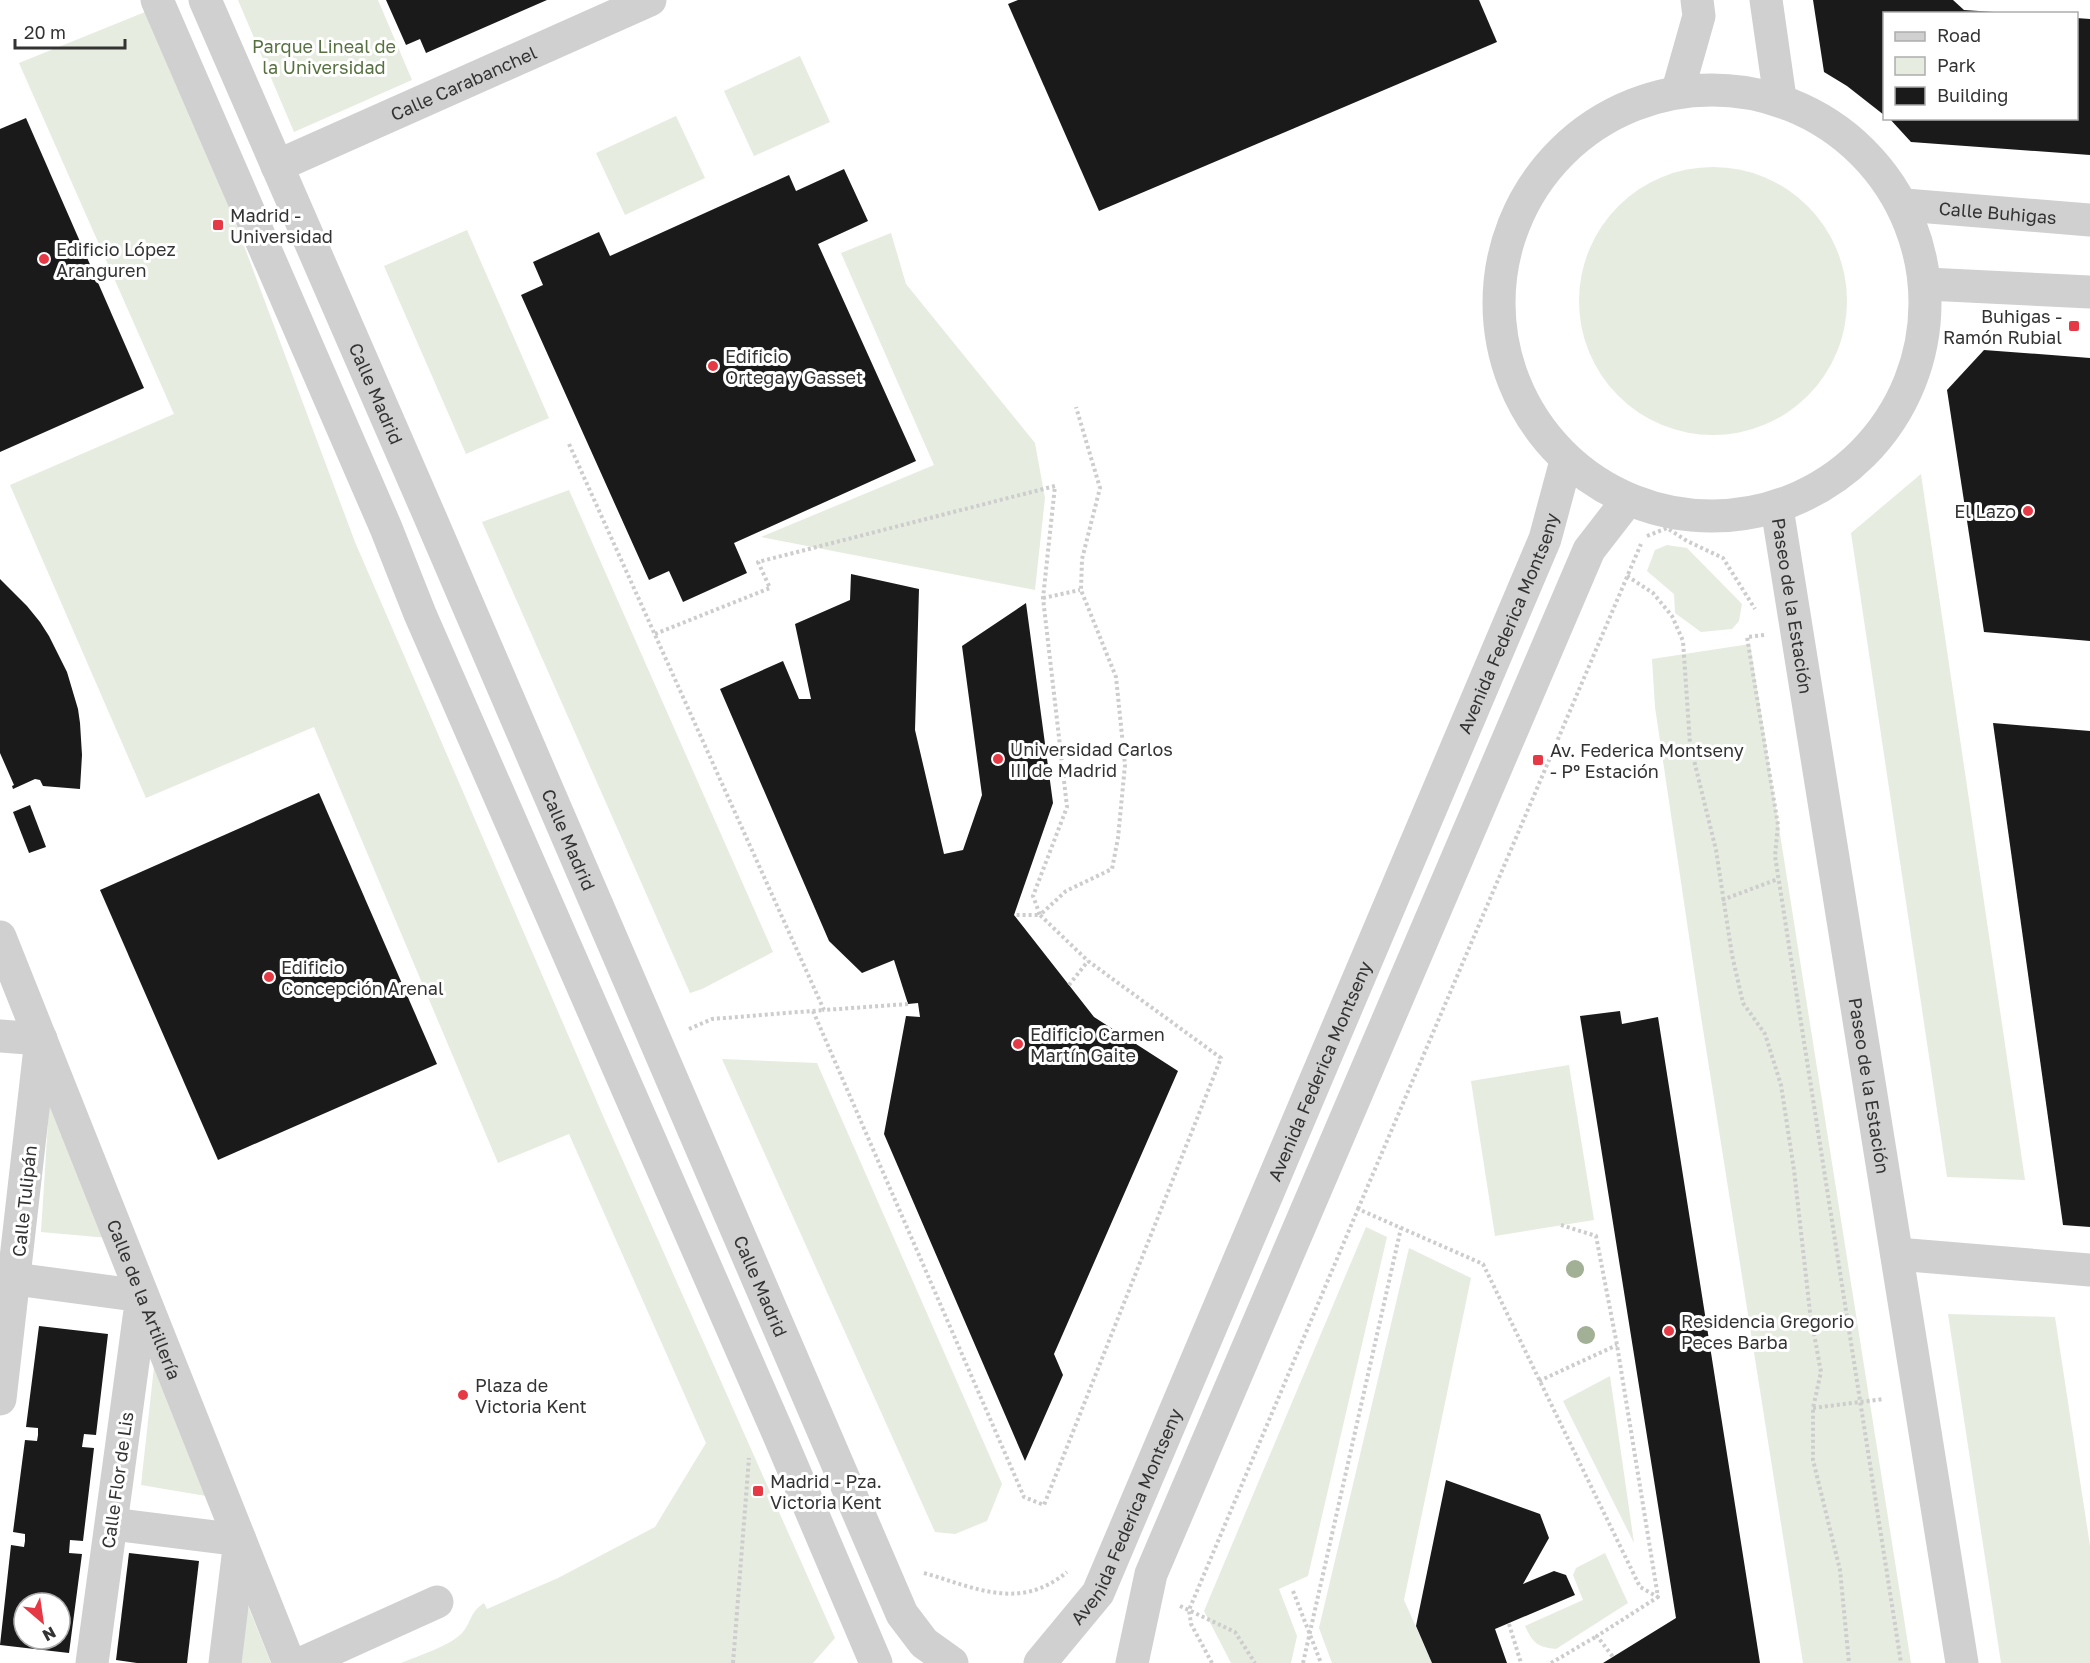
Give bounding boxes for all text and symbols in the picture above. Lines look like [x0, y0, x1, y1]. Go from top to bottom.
scale bar [15, 12, 124, 50]
legend [1883, 12, 2078, 120]
text: 20 m [24, 21, 66, 43]
text: Road [1937, 24, 1981, 46]
park label: Parque Lineal de la Universidad [252, 35, 396, 78]
street label: Calle Carabanchel [387, 41, 540, 125]
text: Park [1937, 54, 1976, 76]
text: Building [1937, 84, 2008, 106]
street label: Calle Buhigas [1938, 197, 2058, 228]
place label: Madrid - Universidad [230, 204, 333, 247]
marker: Madrid - Universidad [211, 218, 225, 232]
place label: Edificio López Aranguren [56, 238, 176, 281]
marker: Edificio López Aranguren [37, 252, 51, 266]
place label: Buhigas - Ramón Rubial [1943, 305, 2062, 348]
marker: Buhigas - Ramón Rubial [2067, 319, 2081, 333]
street label: Calle Madrid [345, 339, 408, 447]
place label: Edificio Ortega y Gasset [725, 345, 863, 388]
marker: Edificio Ortega y Gasset [706, 359, 720, 373]
place label: El Lazo [1954, 500, 2016, 522]
marker: El Lazo [2021, 504, 2035, 518]
street label: Avenida Federica Montseny [1453, 510, 1563, 737]
street label: Paseo de la Estación [1768, 516, 1818, 695]
place label: Universidad Carlos III de Madrid [1010, 738, 1173, 781]
place label: Av. Federica Montseny - Pº Estación [1550, 739, 1744, 782]
marker: Universidad Carlos III de Madrid [991, 752, 1005, 766]
marker: Av. Federica Montseny - Pº Estación [1531, 753, 1545, 767]
street label: Calle Madrid [537, 785, 600, 894]
place label: Edificio Concepción Arenal [281, 956, 444, 999]
street label: Avenida Federica Montseny [1263, 958, 1376, 1184]
marker: Edificio Concepción Arenal [262, 970, 276, 984]
street label: Paseo de la Estación [1845, 996, 1894, 1175]
place label: Edificio Carmen Martín Gaite [1030, 1023, 1165, 1066]
marker: Edificio Carmen Martín Gaite [1011, 1037, 1025, 1051]
street label: Calle Tulipán [7, 1144, 41, 1258]
street label: Calle de la Artillería [102, 1216, 186, 1383]
street label: Calle Madrid [729, 1232, 792, 1340]
place label: Residencia Gregorio Peces Barba [1681, 1310, 1854, 1353]
marker: Residencia Gregorio Peces Barba [1662, 1324, 1676, 1338]
place label: Plaza de Victoria Kent [475, 1374, 587, 1417]
marker: Plaza de Victoria Kent [456, 1388, 470, 1402]
street label: Avenida Federica Montseny [1066, 1405, 1186, 1629]
street label: Calle Flor de Lis [97, 1410, 137, 1550]
place label: Madrid - Pza. Victoria Kent [770, 1470, 882, 1513]
marker: Madrid - Pza. Victoria Kent [751, 1484, 765, 1498]
north arrow [12, 1591, 72, 1651]
text: N [39, 1622, 59, 1646]

